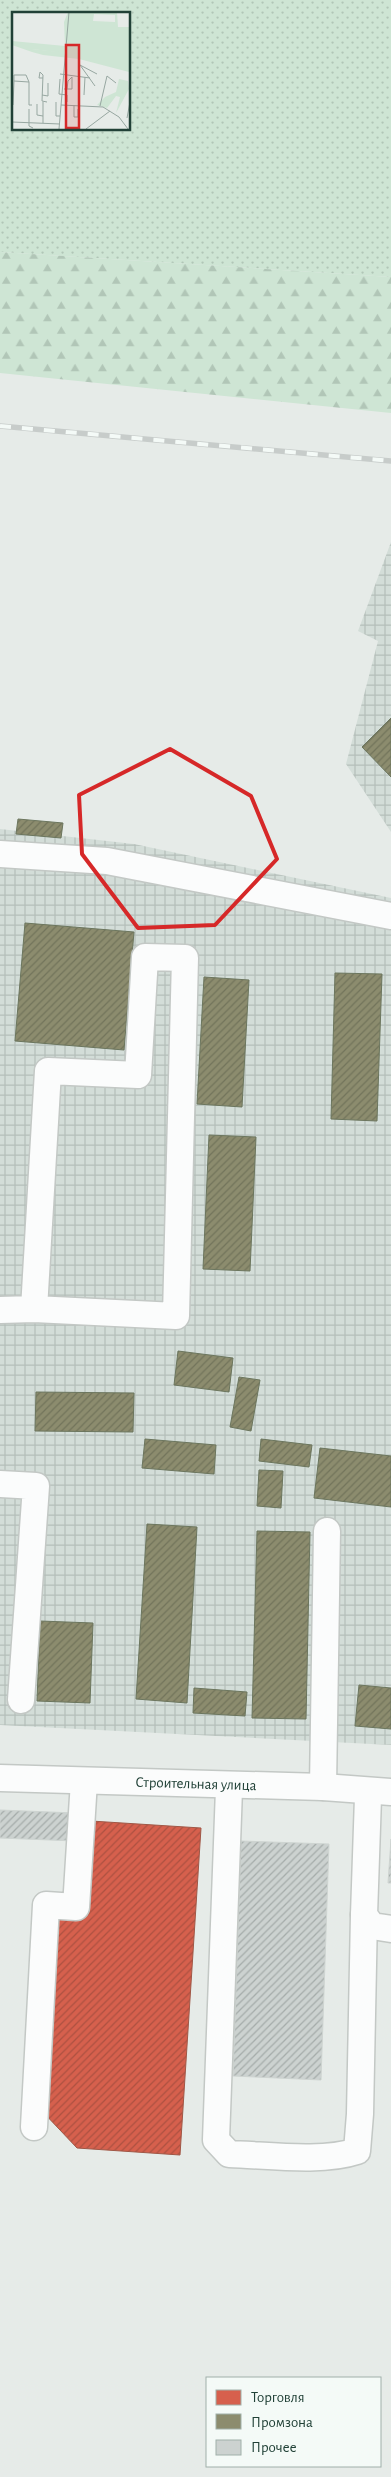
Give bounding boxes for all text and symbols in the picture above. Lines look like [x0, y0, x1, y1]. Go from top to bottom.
inset map [12, 12, 130, 130]
street label: Строительная улица [135, 1775, 257, 1793]
legend [206, 2377, 381, 2467]
text: Торговля [251, 2390, 305, 2405]
text: Промзона [251, 2415, 313, 2430]
text: Прочее [251, 2440, 297, 2455]

